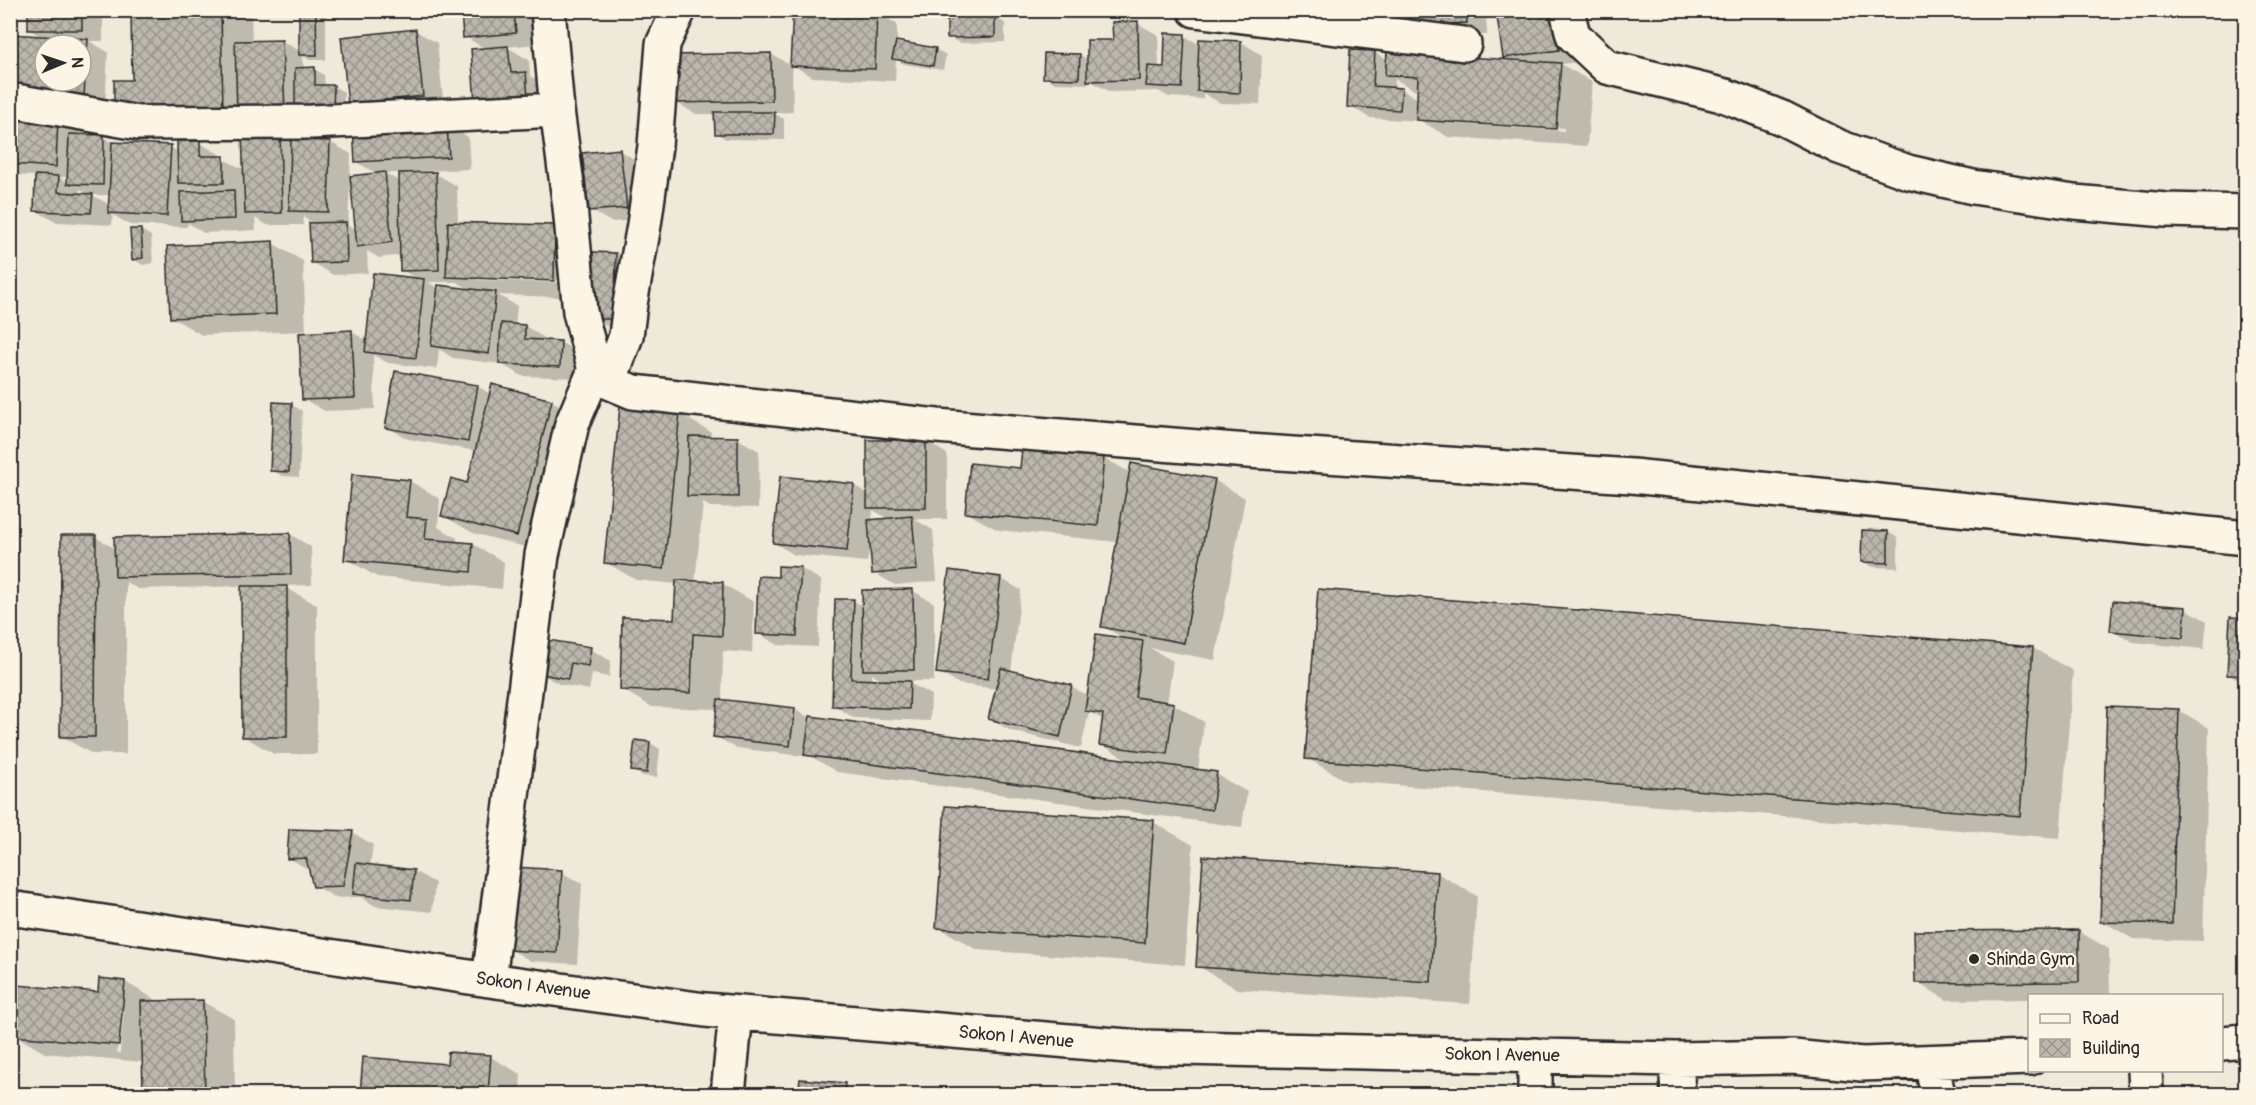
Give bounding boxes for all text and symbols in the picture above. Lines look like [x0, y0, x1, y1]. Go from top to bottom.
north arrow [33, 33, 93, 93]
text: N [67, 57, 87, 68]
place label: Shinda Gym [1986, 948, 2075, 971]
marker: Shinda Gym [1967, 952, 1981, 966]
street label: Sokon I Avenue [474, 967, 592, 1005]
legend [2028, 994, 2223, 1072]
text: Road [2082, 1007, 2119, 1030]
street label: Sokon I Avenue [957, 1021, 1075, 1054]
text: Building [2082, 1037, 2140, 1060]
street label: Sokon I Avenue [1444, 1042, 1560, 1068]

